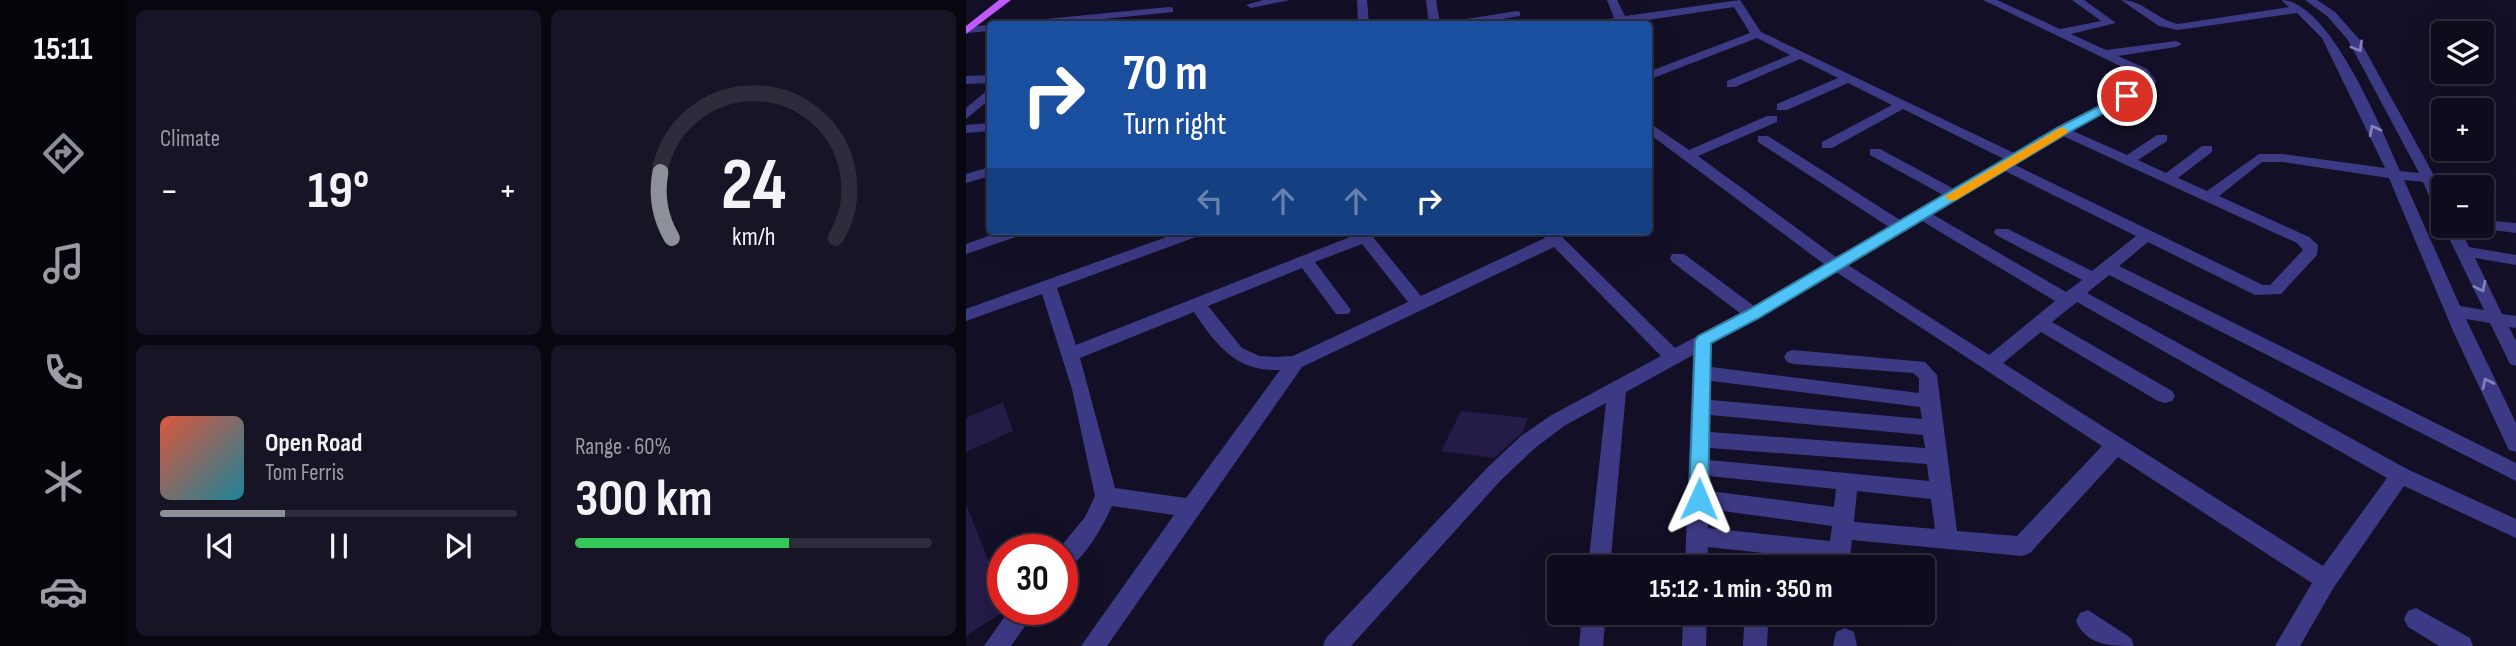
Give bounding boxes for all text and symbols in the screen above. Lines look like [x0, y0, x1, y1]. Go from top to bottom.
map controls [2431, 21, 2494, 238]
button: layers [2431, 21, 2494, 84]
text: 15:11 [34, 30, 92, 69]
one-way arrow [2349, 40, 2362, 53]
text: 70 m [1123, 45, 1208, 104]
icon: right [1008, 49, 1099, 140]
pin [2097, 66, 2157, 126]
icon: arrive [2108, 77, 2146, 115]
button: + [2431, 98, 2494, 161]
text: Turn right [1123, 105, 1227, 144]
text: Climate [160, 125, 220, 153]
one-way arrow [2369, 125, 2383, 137]
icon: directions [39, 129, 88, 178]
text: 24 [721, 143, 786, 231]
text: 19° [308, 160, 369, 223]
text: − [160, 169, 179, 214]
text: + [498, 169, 517, 214]
button: − [2431, 175, 2494, 238]
icon: left [1191, 182, 1229, 220]
icon: ahead [1264, 182, 1302, 220]
icon: ahead [1337, 182, 1375, 220]
icon: right [1410, 182, 1448, 220]
text: km/h [732, 222, 775, 253]
icon: music [39, 239, 88, 288]
one-way arrow [2472, 280, 2486, 292]
icon: phone [39, 348, 88, 397]
one-way arrow [2481, 378, 2495, 390]
text: Open Road [265, 428, 362, 459]
text: Range · 60% [575, 433, 671, 461]
icon: climate [39, 457, 88, 506]
text: Tom Ferris [265, 459, 344, 487]
position arrow [1662, 462, 1736, 536]
text: 300 km [575, 468, 712, 531]
icon: previous [201, 527, 239, 565]
icon: pause [320, 527, 358, 565]
icon: next [439, 527, 477, 565]
speed limit sign: 30 [987, 534, 1078, 625]
icon: car [39, 567, 88, 616]
text: 15:12 · 1 min · 350 m [1649, 574, 1833, 605]

